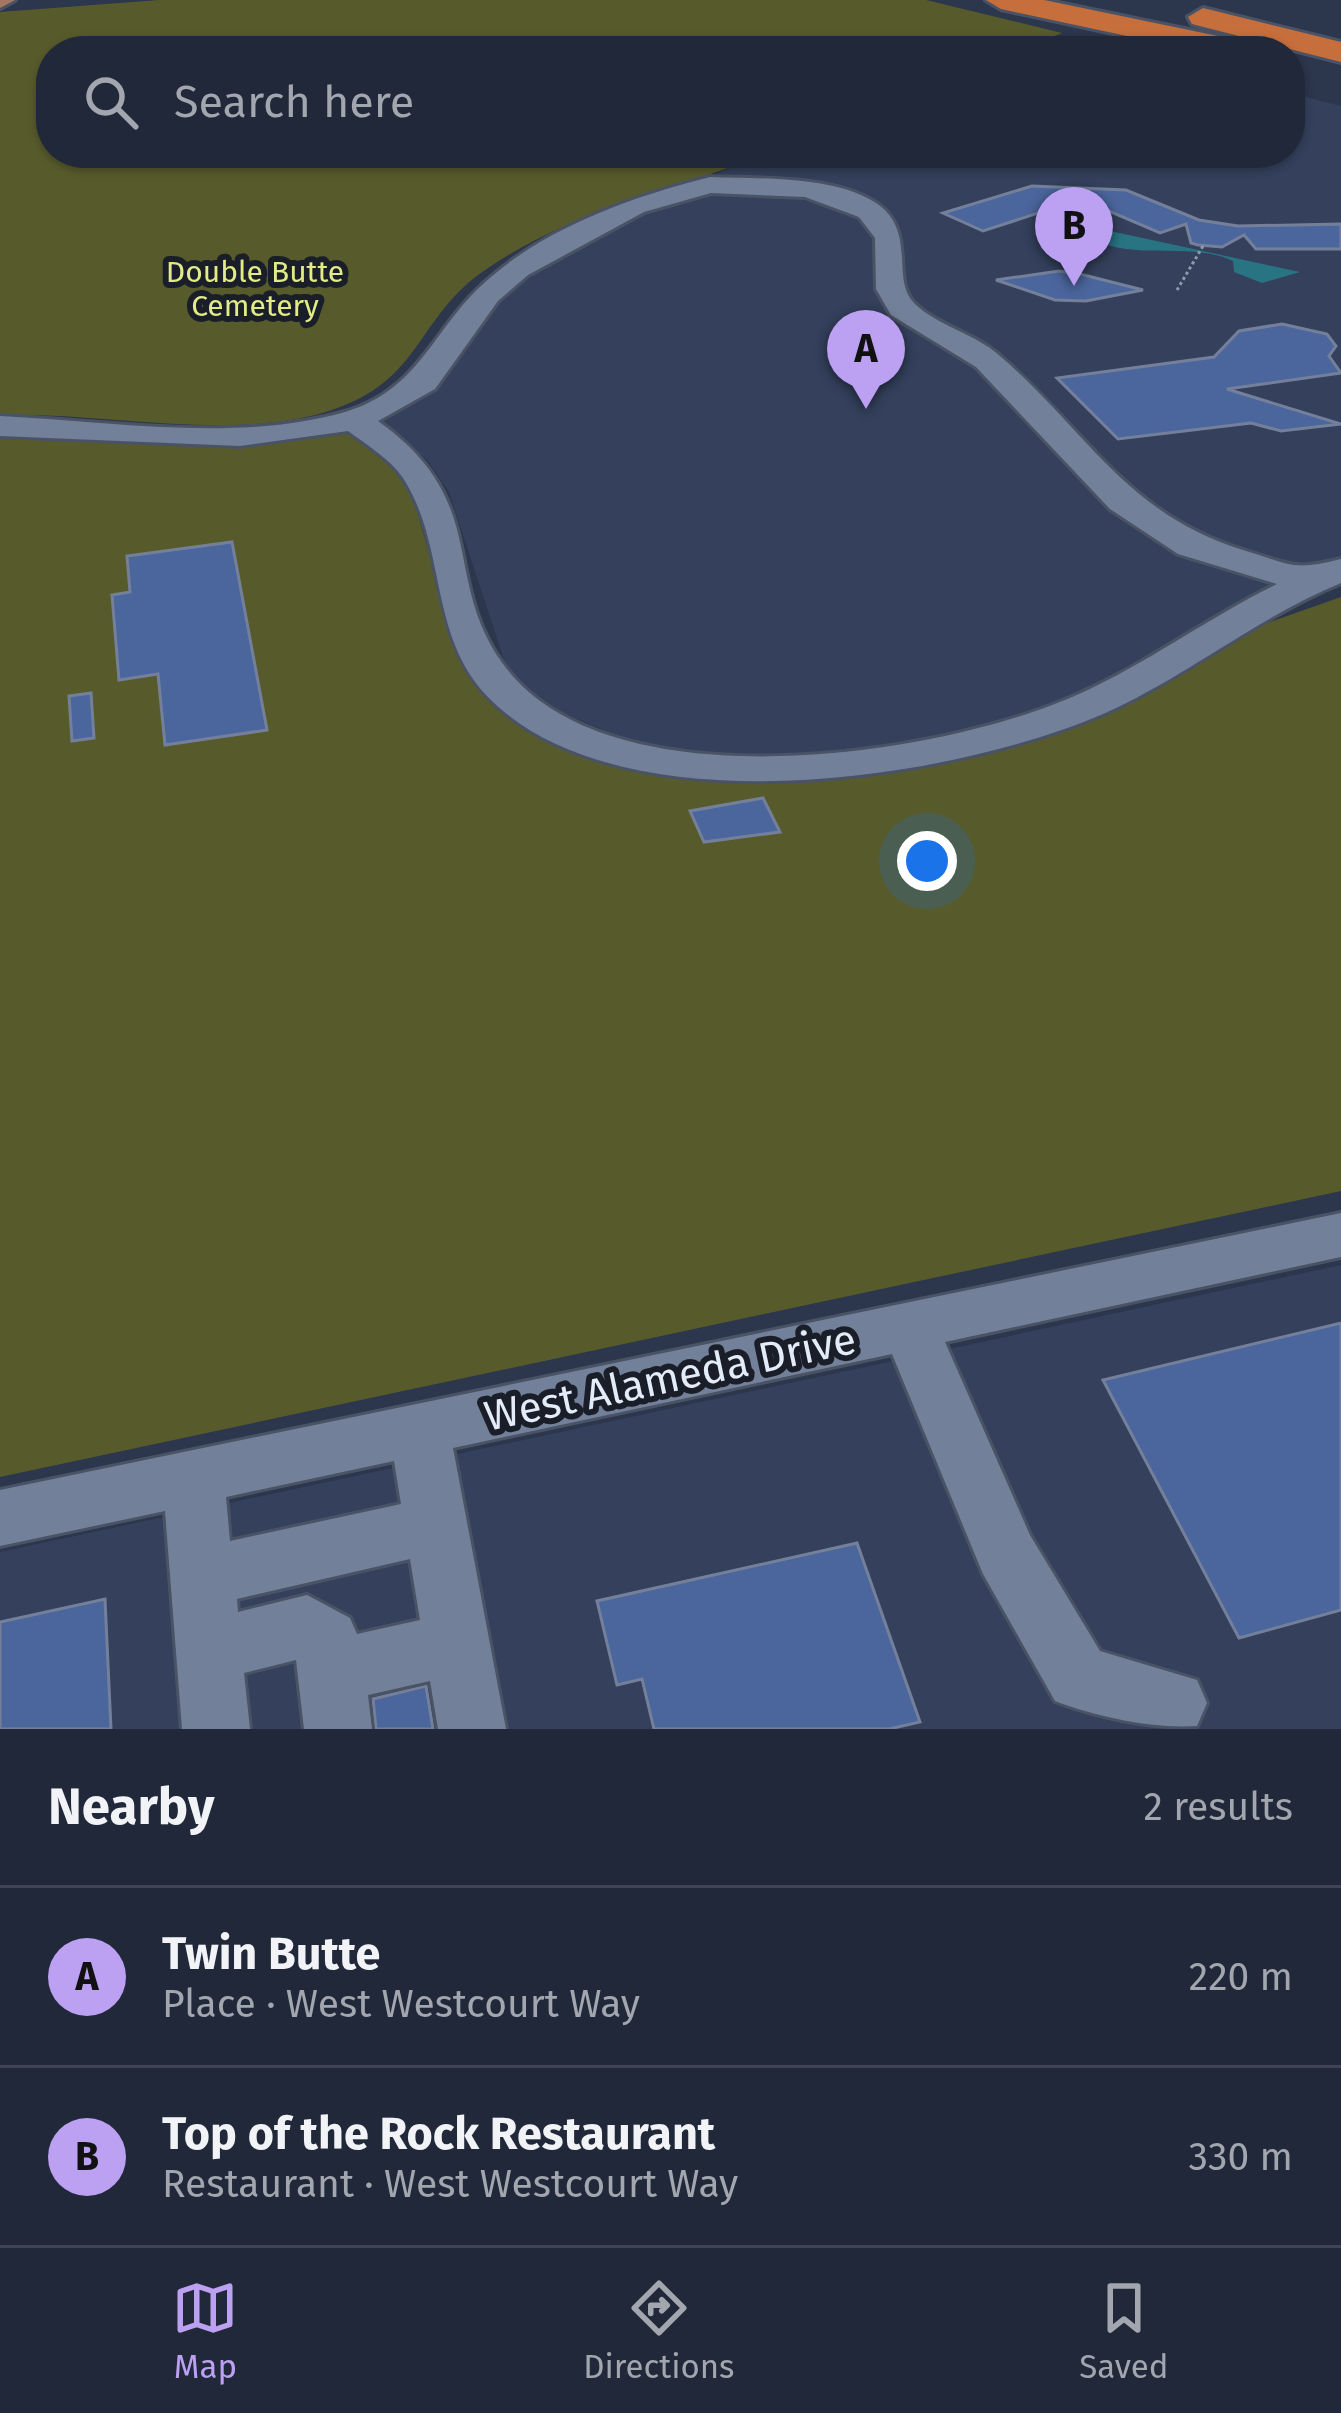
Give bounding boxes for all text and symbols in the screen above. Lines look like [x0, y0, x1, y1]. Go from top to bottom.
search box [36, 36, 1305, 168]
icon: search [78, 69, 144, 135]
text: Search here [174, 75, 414, 129]
pin: B [1035, 187, 1113, 286]
park label: Double Butte Cemetery [166, 254, 344, 324]
pin: A [827, 310, 905, 409]
your location [897, 831, 957, 891]
street label: West Alameda Drive [480, 1314, 861, 1442]
text: Nearby [48, 1776, 214, 1838]
text: 2 results [1144, 1784, 1293, 1830]
text: Twin Butte [162, 1927, 380, 1981]
text: A [75, 1954, 99, 2000]
text: 220 m [1189, 1954, 1293, 2000]
text: Place · West Westcourt Way [162, 1981, 640, 2027]
text: Top of the Rock Restaurant [162, 2107, 715, 2161]
text: B [75, 2134, 99, 2180]
text: 330 m [1189, 2134, 1293, 2180]
text: Restaurant · West Westcourt Way [162, 2161, 738, 2207]
tab: Map [172, 2275, 238, 2387]
tab: Directions [583, 2275, 735, 2387]
tab: Saved [1079, 2275, 1169, 2387]

